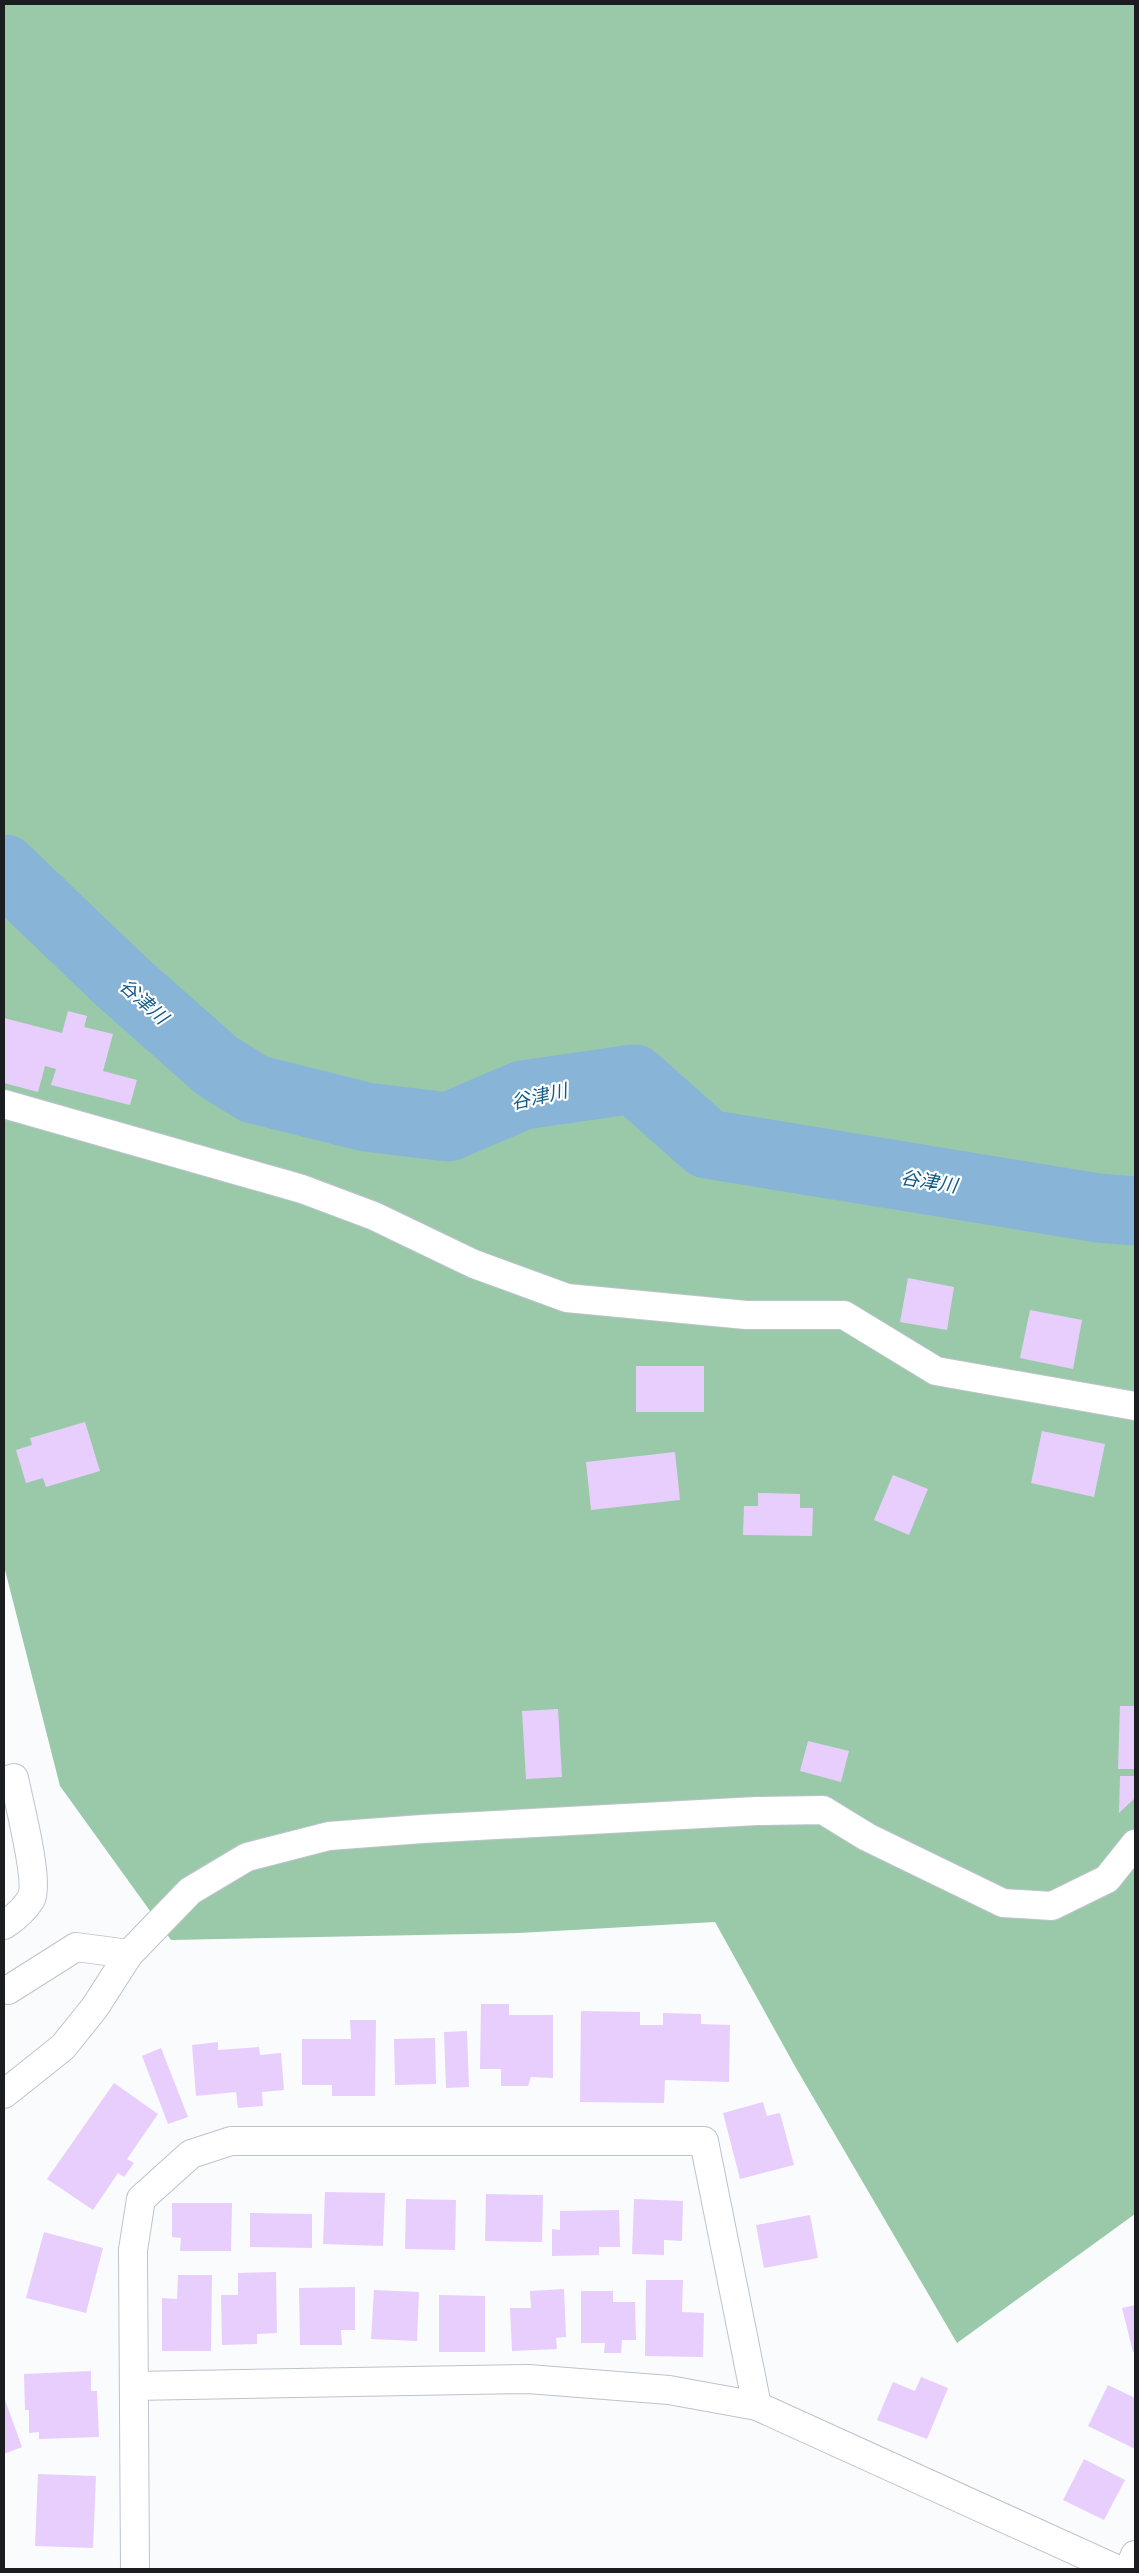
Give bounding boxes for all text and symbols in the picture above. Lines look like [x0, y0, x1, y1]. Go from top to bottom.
water label: 谷津川 [115, 974, 173, 1030]
water label: 谷津川 [509, 1079, 571, 1113]
water label: 谷津川 [899, 1167, 961, 1197]

